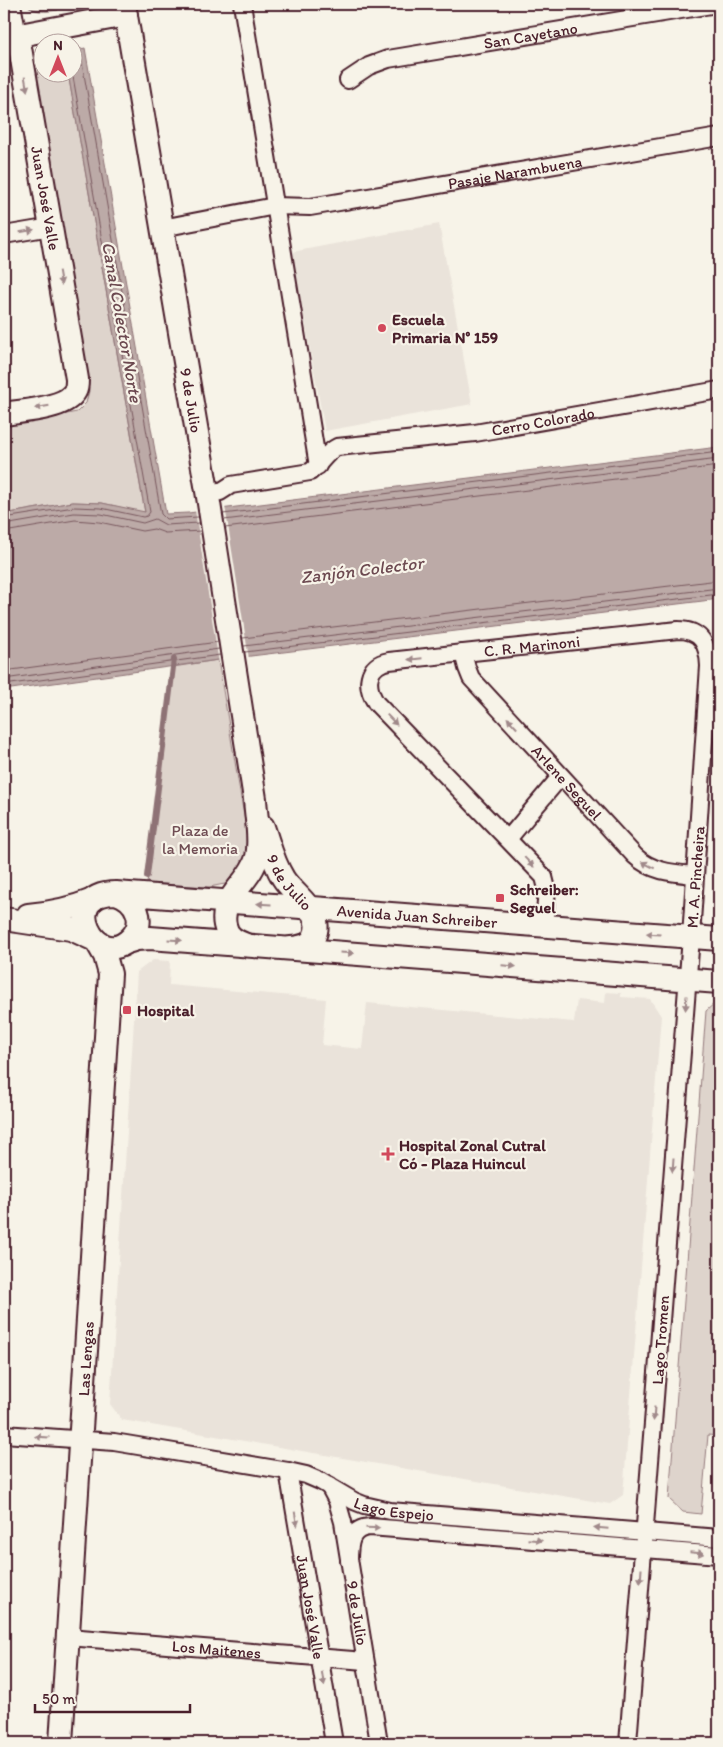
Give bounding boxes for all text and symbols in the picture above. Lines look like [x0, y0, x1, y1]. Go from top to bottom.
street label: San Cayetano [482, 18, 579, 53]
north arrow [32, 32, 82, 82]
text: N [53, 37, 63, 54]
one-way arrow [23, 76, 31, 92]
street label: Juan José Valle [27, 145, 64, 252]
street label: Pasaje Narambuena [446, 152, 584, 193]
one-way arrow [20, 227, 35, 235]
water label: Canal Colector Norte [97, 240, 147, 405]
one-way arrow [57, 271, 65, 287]
place label: Escuela Primaria N° 159 [392, 310, 498, 347]
marker: Escuela Primaria N° 159 [376, 322, 388, 334]
street label: 9 de Julio [176, 367, 206, 434]
street label: Cerro Colorado [490, 403, 596, 440]
one-way arrow [33, 404, 49, 412]
water label: Zanjón Colector [299, 551, 426, 588]
street label: C. R. Marinoni [483, 632, 581, 661]
one-way arrow [407, 655, 423, 663]
one-way arrow [386, 713, 398, 725]
one-way arrow [506, 717, 518, 729]
street label: Arlene Seguel [527, 741, 606, 824]
park label: Plaza de la Memoria [162, 821, 238, 858]
street label: M. A. Pincheira [682, 825, 709, 929]
street label: 9 de Julio [263, 852, 316, 914]
one-way arrow [523, 855, 535, 867]
one-way arrow [641, 861, 655, 869]
place label: Schreiber: Seguel [510, 880, 579, 918]
marker: Schreiber: Seguel [494, 892, 506, 904]
one-way arrow [256, 900, 272, 908]
street label: Avenida Juan Schreiber [336, 901, 499, 932]
one-way arrow [645, 930, 661, 938]
one-way arrow [167, 936, 183, 944]
one-way arrow [339, 949, 355, 957]
one-way arrow [501, 962, 517, 970]
one-way arrow [682, 995, 690, 1011]
place label: Hospital [137, 1001, 195, 1021]
marker: Hospital [121, 1004, 133, 1016]
place label: Hospital Zonal Cutral Có - Plaza Huincul [399, 1136, 546, 1173]
marker: Hospital Zonal Cutral Có - Plaza Huincul [381, 1147, 395, 1161]
one-way arrow [669, 1157, 677, 1173]
street label: Lago Tromen [648, 1295, 673, 1385]
street label: Las Lengas [74, 1321, 98, 1397]
one-way arrow [650, 1406, 658, 1422]
one-way arrow [34, 1432, 50, 1440]
street label: Lago Espejo [351, 1493, 435, 1525]
one-way arrow [292, 1512, 300, 1528]
one-way arrow [365, 1524, 381, 1532]
one-way arrow [593, 1524, 609, 1532]
one-way arrow [527, 1537, 543, 1545]
one-way arrow [689, 1550, 705, 1558]
street label: Juan José Valle [292, 1554, 329, 1661]
one-way arrow [637, 1569, 645, 1585]
street label: 9 de Julio [343, 1579, 372, 1647]
street label: Los Maitenes [171, 1636, 262, 1663]
one-way arrow [320, 1672, 328, 1688]
scale bar [35, 1682, 190, 1714]
text: 50 m [42, 1690, 75, 1708]

